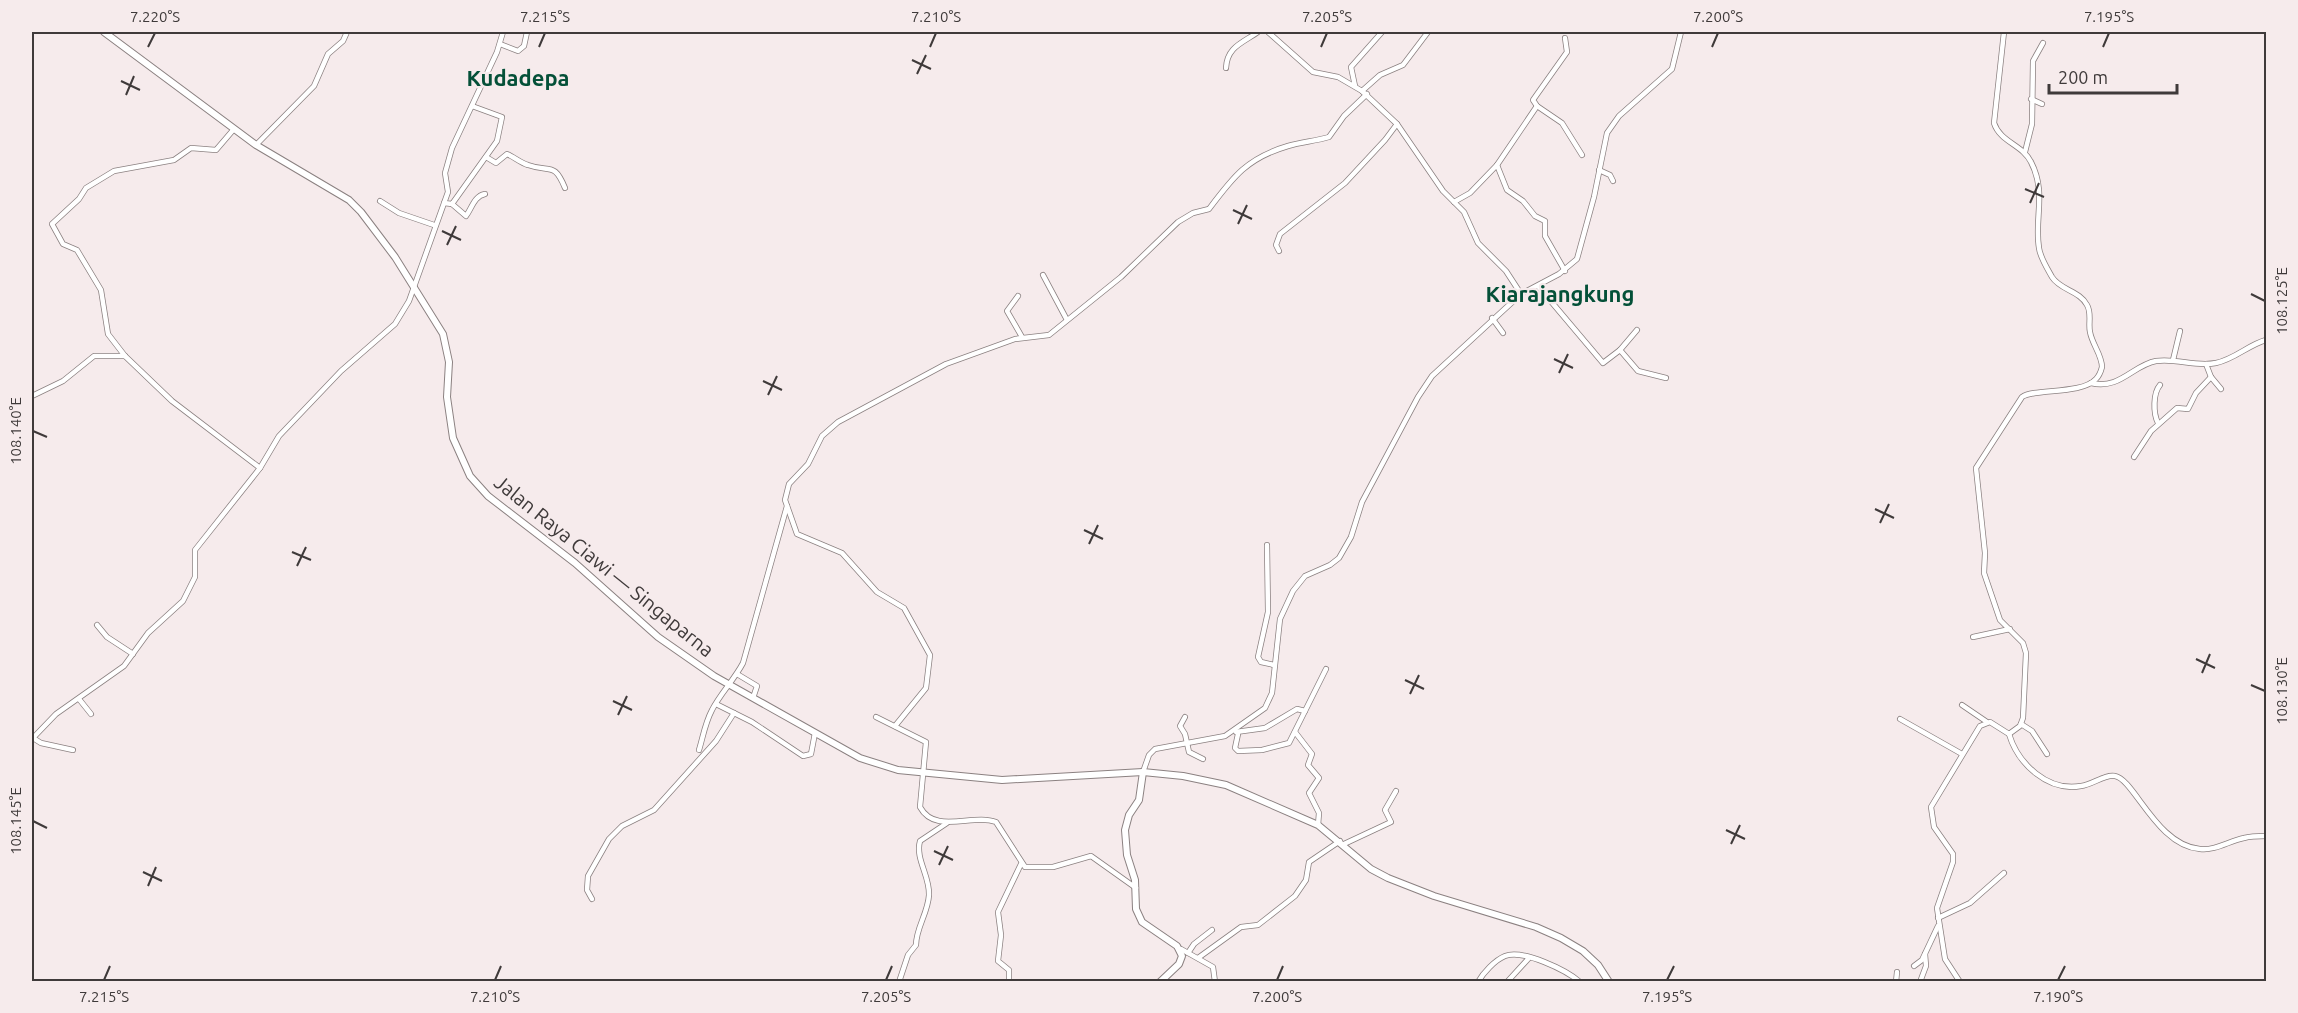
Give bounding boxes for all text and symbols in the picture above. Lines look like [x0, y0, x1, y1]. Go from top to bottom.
text: 7.220°S [130, 8, 180, 25]
text: 7.215°S [520, 8, 570, 25]
text: 7.210°S [911, 8, 961, 25]
text: 7.205°S [1302, 8, 1352, 25]
text: 7.200°S [1693, 8, 1743, 25]
text: 7.195°S [2084, 8, 2134, 25]
scale bar [2049, 57, 2176, 95]
district label: Kudadepa [466, 65, 570, 90]
text: 200 m [2058, 67, 2108, 87]
text: 108.125°E [2273, 267, 2290, 335]
district label: Kiarajangkung [1486, 281, 1634, 306]
text: 108.140°E [7, 397, 24, 465]
street label: Jalan Raya Ciawi — Singaparna [490, 470, 719, 661]
text: 108.130°E [2273, 657, 2290, 725]
text: 108.145°E [7, 787, 24, 855]
text: 7.215°S [79, 988, 129, 1005]
text: 7.210°S [470, 988, 520, 1005]
text: 7.205°S [861, 988, 911, 1005]
text: 7.200°S [1252, 988, 1302, 1005]
text: 7.195°S [1642, 988, 1692, 1005]
text: 7.190°S [2033, 988, 2083, 1005]

